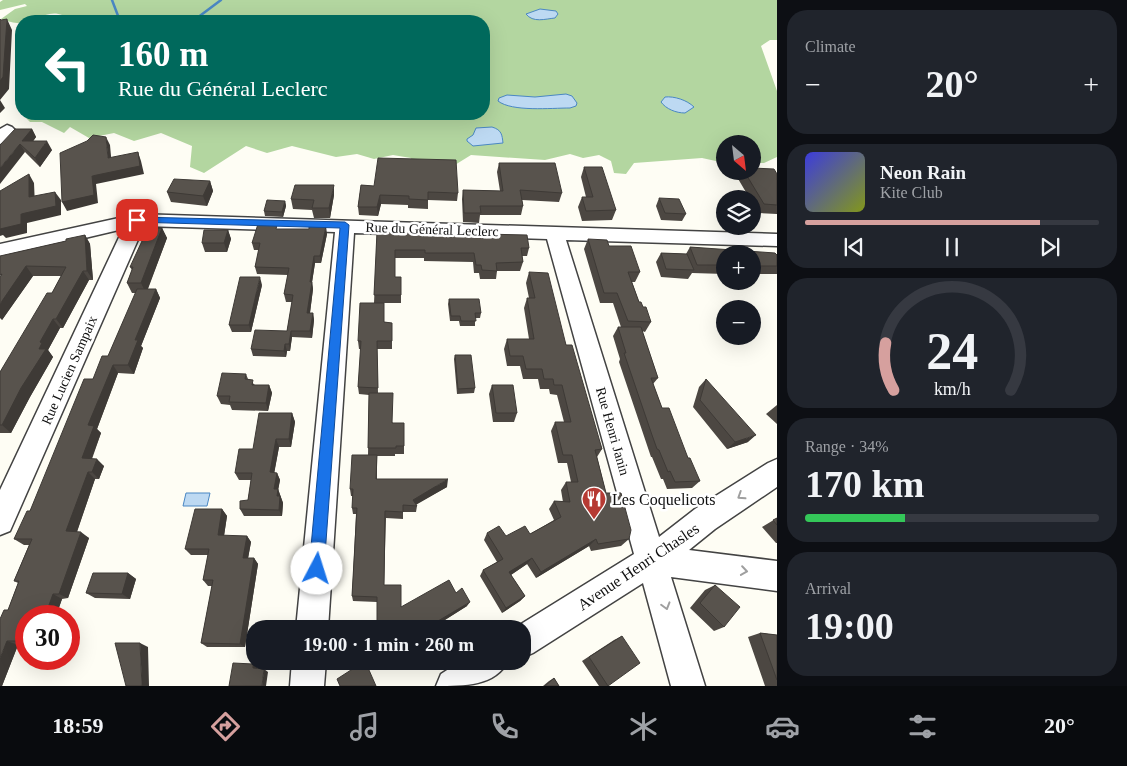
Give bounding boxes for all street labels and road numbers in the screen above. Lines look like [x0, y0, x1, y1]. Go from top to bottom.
street label: Rue du Général Leclerc [365, 220, 499, 239]
street label: Rue Lucien Sampaix [39, 314, 100, 427]
street label: Rue Henri Janin [593, 385, 632, 477]
street label: Avenue Henri Chasles [574, 519, 702, 613]

